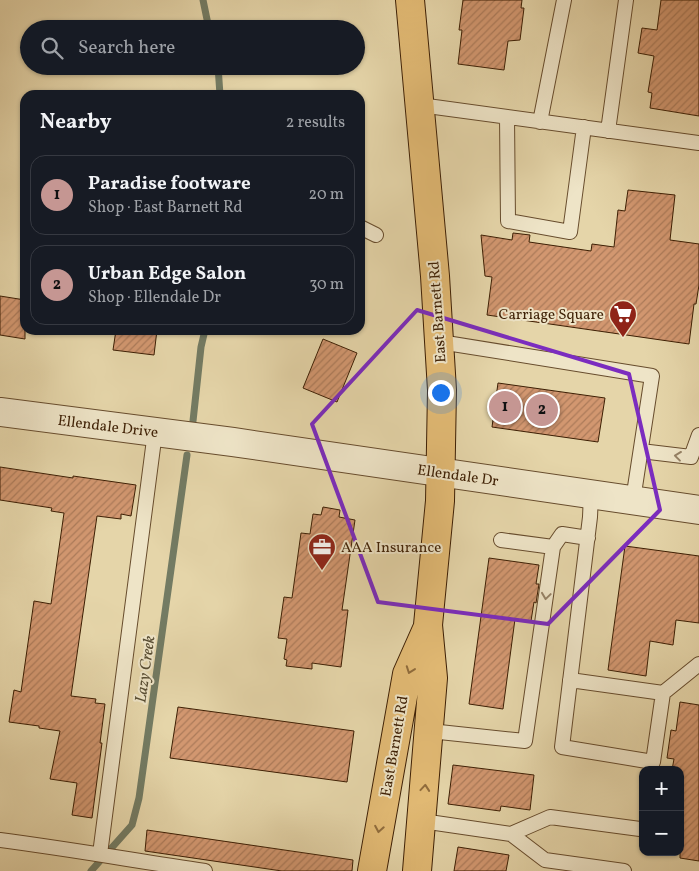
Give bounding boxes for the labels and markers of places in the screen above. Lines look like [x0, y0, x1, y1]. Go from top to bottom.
supermarket icon: Carriage Square [608, 299, 638, 338]
place label: Carriage Square [499, 305, 604, 326]
pin: 1 [489, 388, 521, 426]
pin: 2 [526, 391, 558, 429]
office icon: AAA Insurance [307, 532, 337, 571]
place label: AAA Insurance [341, 538, 441, 559]

